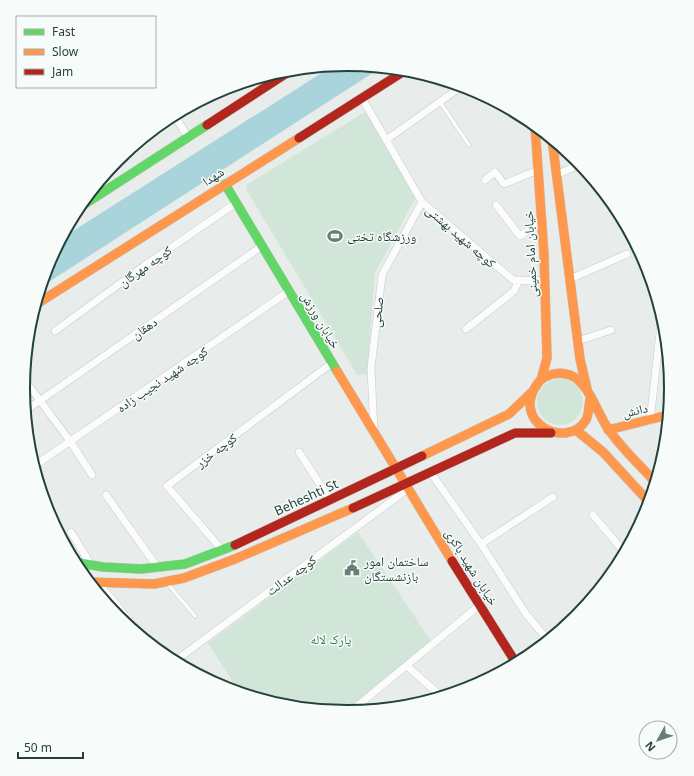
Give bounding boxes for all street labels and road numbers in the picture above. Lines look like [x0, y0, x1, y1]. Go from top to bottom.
street label: شهدا [199, 162, 227, 190]
street label: کوچه شهید بهشتی [422, 201, 500, 272]
street label: خیابان امام خمینی [519, 210, 541, 298]
street label: کوچه مهرگان [115, 241, 176, 291]
street label: خیابان ورزش [297, 288, 345, 352]
street label: صلحی [366, 296, 388, 328]
street label: دهقان [127, 313, 161, 343]
street label: کوچه شهید نجیب زاده [113, 341, 212, 416]
street label: دانش [621, 398, 649, 422]
street label: کوچه خزر [191, 428, 241, 472]
street label: Beheshti St [271, 474, 341, 520]
street label: خیابان شهید باکری [441, 525, 503, 609]
street label: کوچه عدالت [262, 550, 320, 599]

